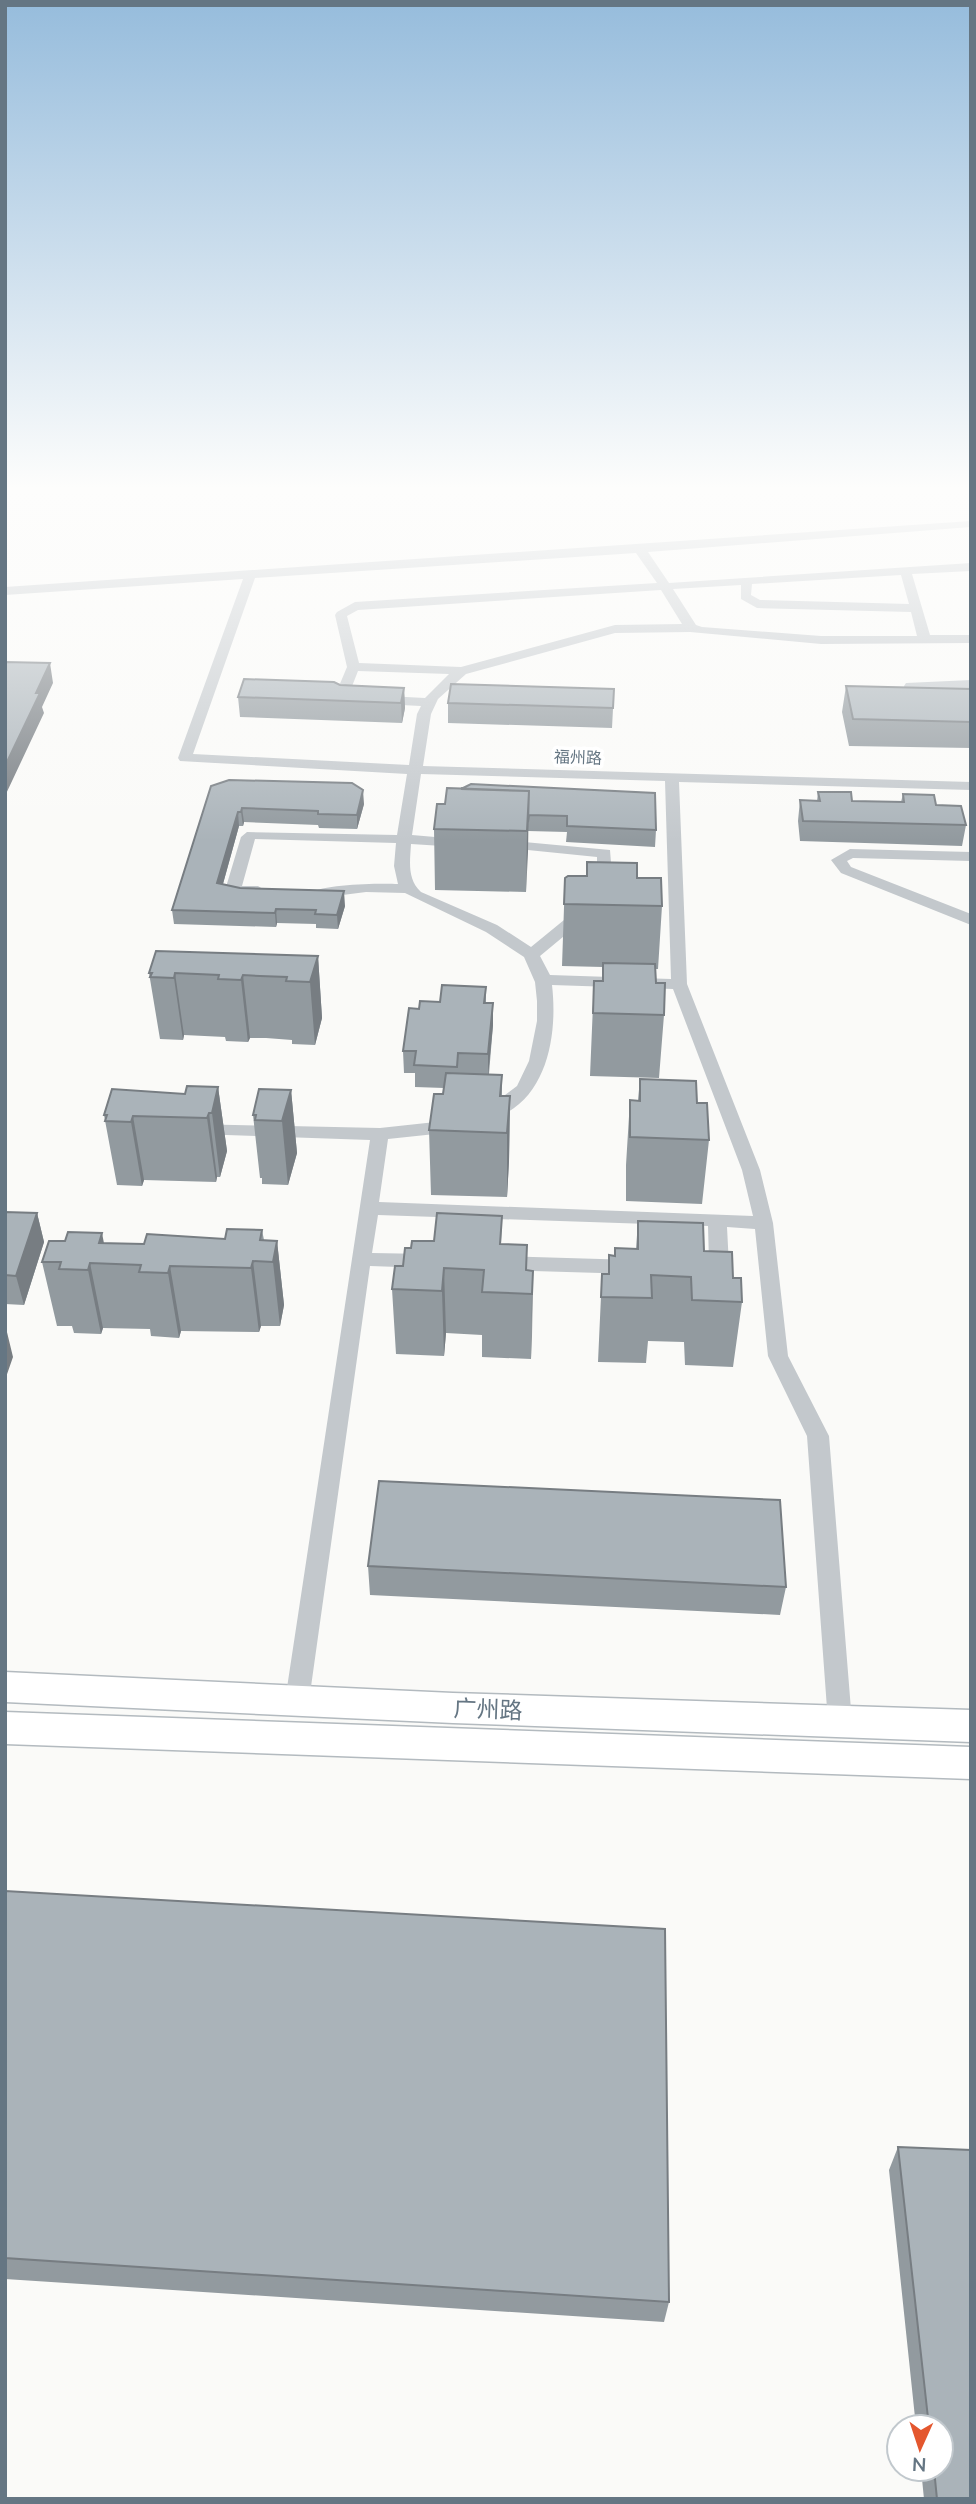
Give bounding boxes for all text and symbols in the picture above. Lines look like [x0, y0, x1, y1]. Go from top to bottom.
street label: 福州路 [554, 746, 602, 768]
street label: 广州路 [453, 1693, 523, 1725]
north arrow [885, 2413, 955, 2483]
text: N [911, 2453, 927, 2477]

